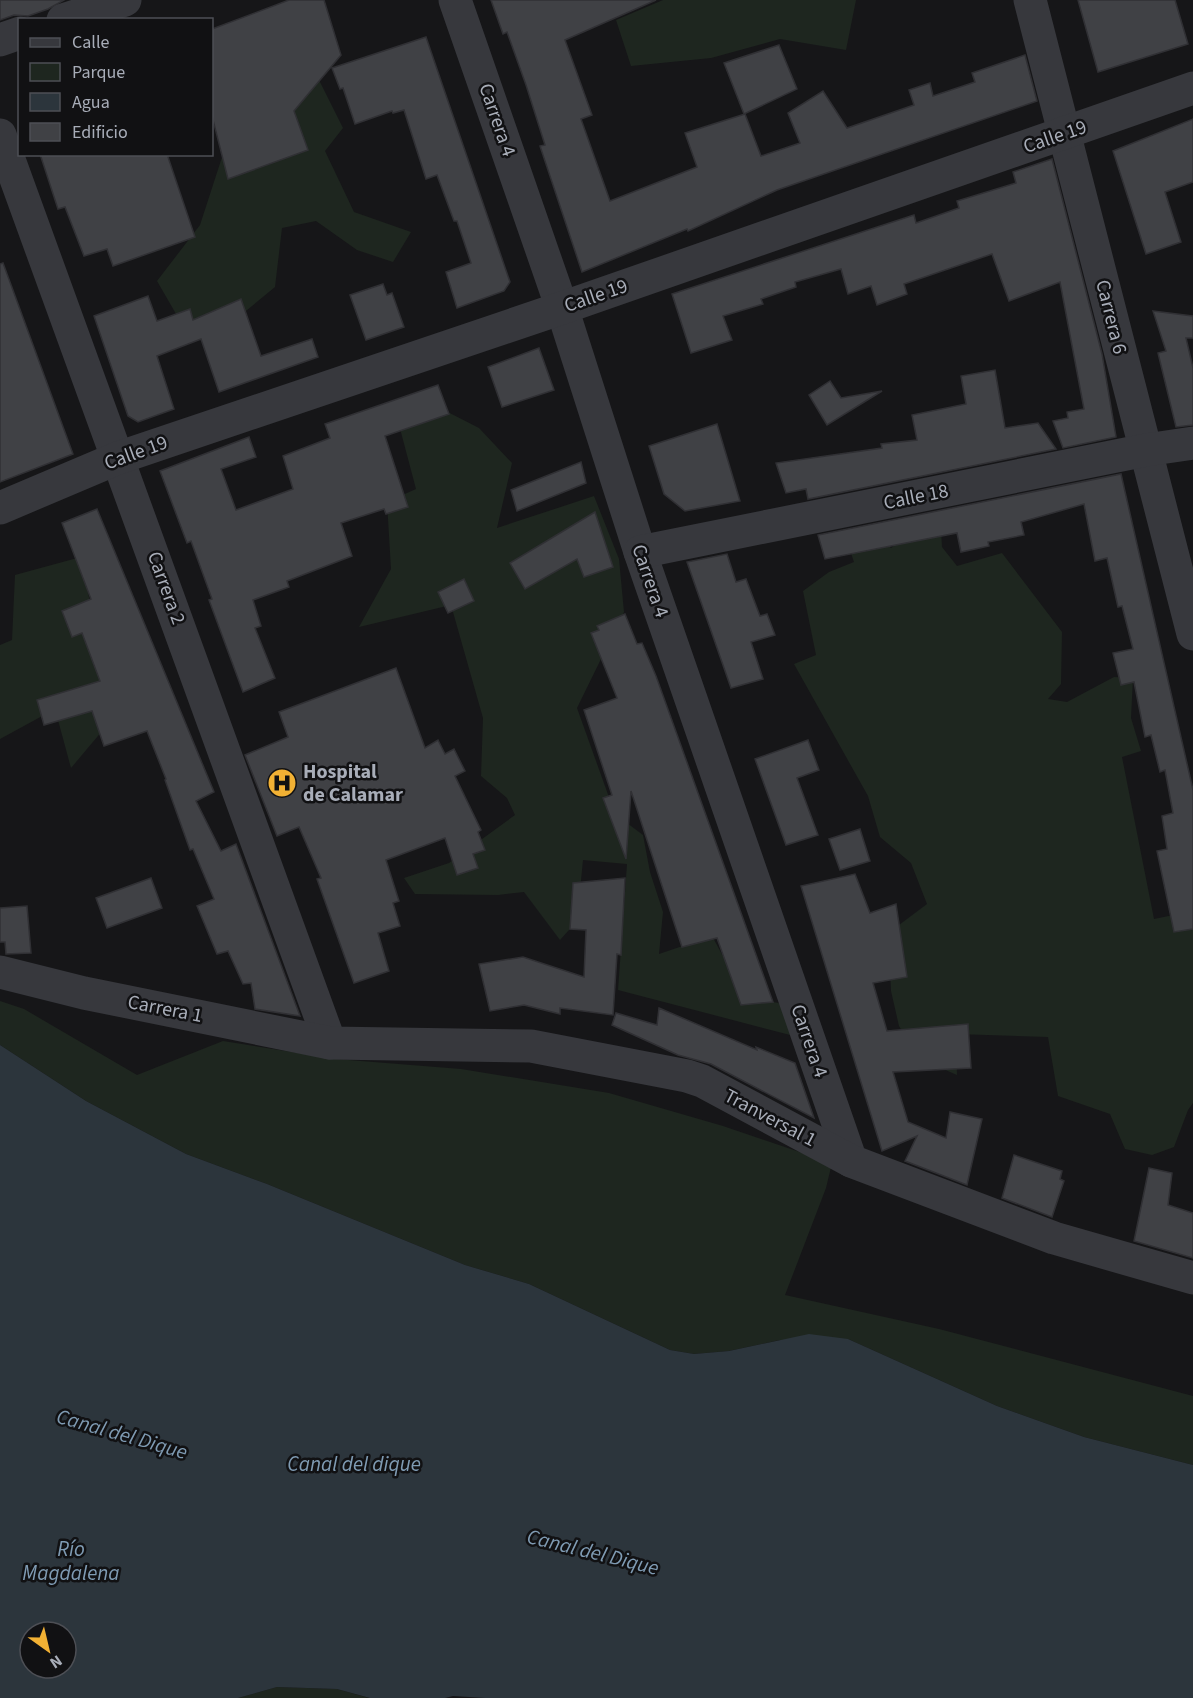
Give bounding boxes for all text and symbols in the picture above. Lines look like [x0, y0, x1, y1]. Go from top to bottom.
legend [18, 18, 213, 156]
text: Calle [72, 30, 110, 55]
text: Parque [72, 60, 125, 85]
street label: Carrera 4 [471, 80, 523, 160]
text: Agua [72, 90, 110, 115]
street label: Calle 19 [1019, 113, 1091, 161]
text: Edificio [72, 120, 128, 145]
street label: Calle 19 [560, 272, 632, 320]
street label: Carrera 6 [1088, 277, 1134, 357]
street label: Calle 19 [100, 429, 172, 477]
street label: Calle 18 [881, 477, 951, 517]
street label: Carrera 4 [624, 541, 676, 621]
street label: Carrera 2 [140, 548, 192, 628]
place label: Hospital de Calamar [303, 758, 403, 809]
hospital icon: Hospital de Calamar [266, 767, 298, 799]
street label: Carrera 1 [125, 988, 205, 1030]
street label: Carrera 4 [783, 1001, 835, 1081]
street label: Tranversal 1 [719, 1082, 821, 1154]
water label: Canal del Dique [53, 1401, 191, 1467]
water label: Canal del dique [287, 1449, 421, 1479]
water label: Canal del Dique [524, 1521, 662, 1583]
water label: Río Magdalena [22, 1534, 120, 1588]
north arrow [18, 1620, 78, 1680]
text: N [45, 1650, 66, 1674]

